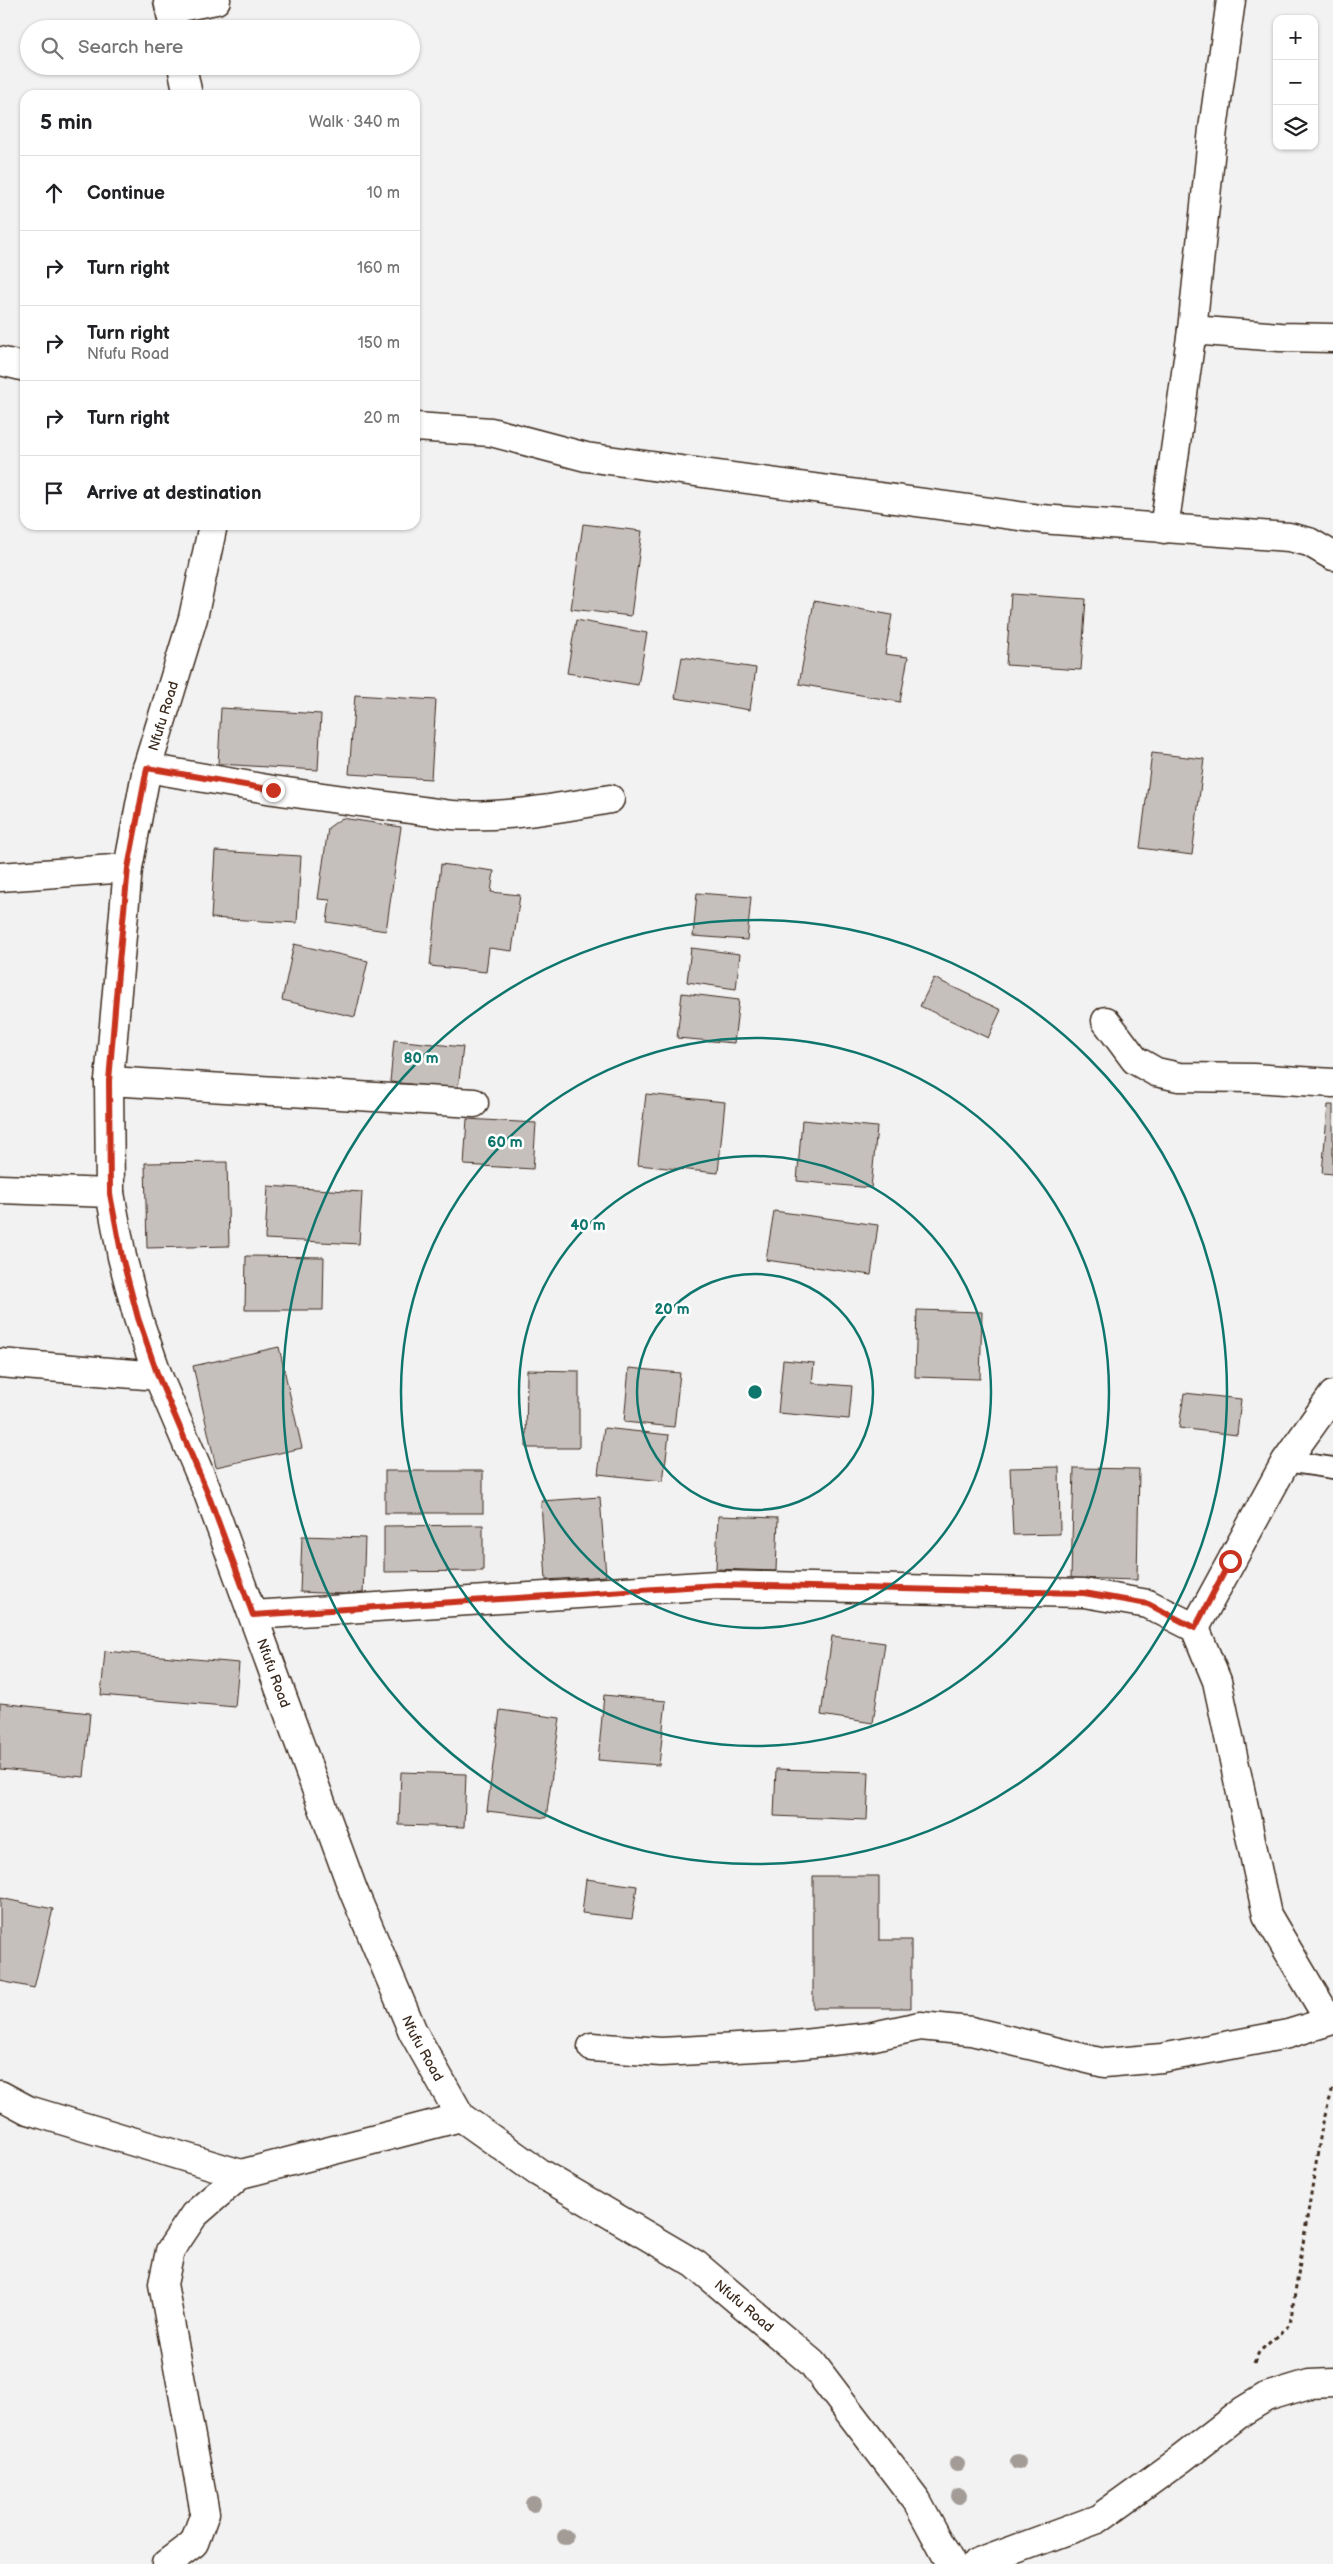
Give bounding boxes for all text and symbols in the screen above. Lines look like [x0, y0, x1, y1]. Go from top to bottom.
map controls [1273, 15, 1318, 150]
button: + [1273, 15, 1318, 60]
search box [20, 20, 420, 75]
icon: search [38, 34, 66, 62]
text: Search here [78, 36, 183, 59]
button: − [1273, 60, 1318, 105]
button: layers [1273, 105, 1318, 150]
text: 5 min [40, 110, 93, 135]
text: Walk · 340 m [309, 113, 400, 132]
icon: ahead [40, 179, 68, 207]
text: Continue [87, 182, 165, 205]
text: 10 m [367, 184, 400, 203]
icon: right [40, 254, 68, 282]
text: Turn right [87, 257, 170, 280]
text: 160 m [357, 259, 400, 278]
text: Turn right [87, 322, 170, 345]
icon: right [40, 329, 68, 357]
text: 150 m [358, 334, 400, 353]
text: Nfufu Road [87, 345, 169, 364]
icon: right [40, 404, 68, 432]
text: Turn right [87, 407, 170, 430]
text: 20 m [364, 409, 400, 428]
icon: arrive [40, 479, 68, 507]
text: Arrive at destination [87, 482, 262, 505]
street label: Nfufu Road [145, 679, 182, 753]
route end [262, 779, 285, 802]
text: 80 m [403, 1049, 439, 1068]
text: 60 m [487, 1133, 523, 1152]
text: 40 m [570, 1216, 606, 1235]
text: 20 m [655, 1300, 690, 1319]
centre of rings [746, 1383, 764, 1401]
route start [1219, 1550, 1242, 1573]
street label: Nfufu Road [253, 1636, 294, 1710]
street label: Nfufu Road [398, 2013, 447, 2084]
street label: Nfufu Road [711, 2276, 777, 2336]

